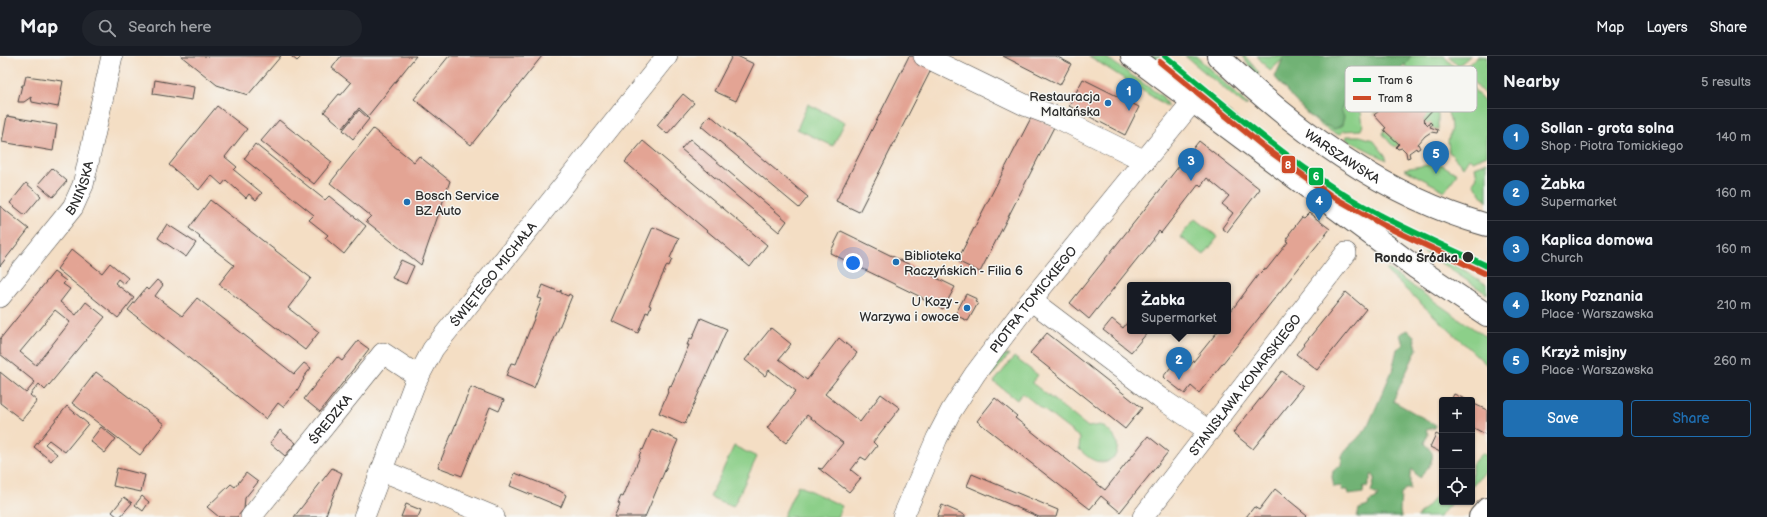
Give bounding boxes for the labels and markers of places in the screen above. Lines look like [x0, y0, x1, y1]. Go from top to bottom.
pin: 1 [1116, 78, 1142, 111]
place label: Restauracja Maltańska [1029, 89, 1100, 120]
marker: Restauracja Maltańska [1103, 98, 1113, 108]
pin: 5 [1423, 141, 1449, 174]
pin: 3 [1178, 148, 1204, 181]
place label: Bosch Service BZ Auto [415, 188, 500, 219]
pin: 4 [1306, 188, 1332, 221]
marker: Bosch Service BZ Auto [402, 197, 412, 207]
place label: Biblioteka Raczyńskich - Filia 6 [904, 248, 1023, 279]
place label: Rondo Śródka [1374, 249, 1458, 266]
marker: Rondo Śródka [1461, 250, 1475, 264]
marker: Biblioteka Raczyńskich - Filia 6 [891, 257, 901, 267]
place label: U Kozy - Warzywa i owoce [860, 294, 959, 325]
marker: U Kozy - Warzywa i owoce [962, 303, 972, 313]
pin: 2 [1166, 347, 1192, 380]

